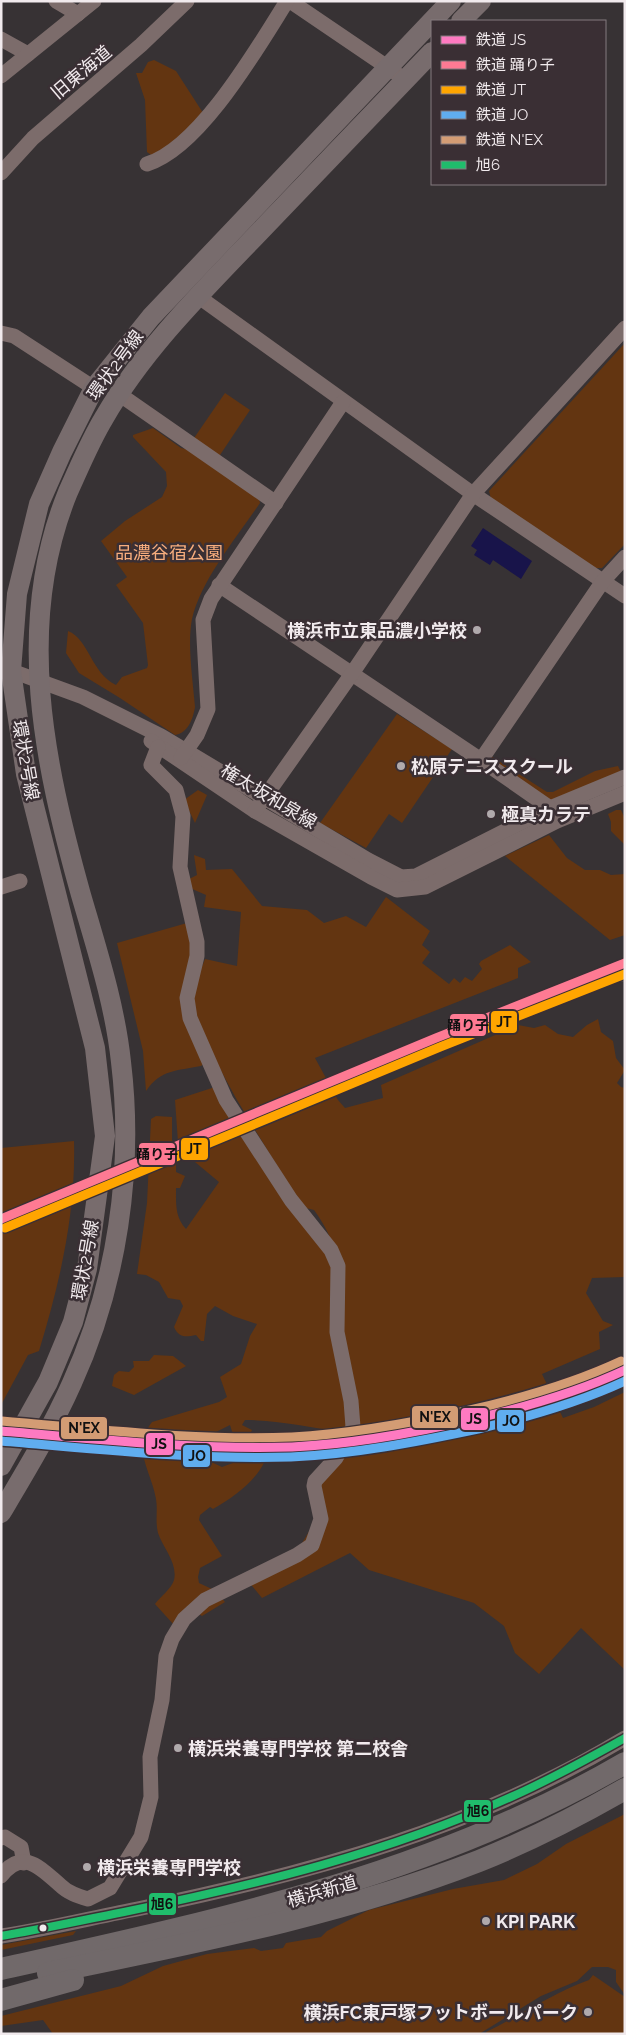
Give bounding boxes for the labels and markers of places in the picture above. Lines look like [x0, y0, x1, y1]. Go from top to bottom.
place label: 横浜市立東品濃小学校 [287, 620, 467, 641]
marker: 横浜市立東品濃小学校 [471, 624, 483, 636]
place label: 松原テニススクール [411, 756, 573, 777]
marker: 松原テニススクール [395, 760, 407, 772]
place label: 極真カラテ [501, 804, 591, 825]
marker: 極真カラテ [485, 808, 497, 820]
place label: 横浜栄養専門学校 第二校舎 [188, 1738, 408, 1759]
marker: 横浜栄養専門学校 第二校舎 [172, 1742, 184, 1754]
place label: 横浜栄養専門学校 [97, 1857, 241, 1878]
marker: 横浜栄養専門学校 [81, 1861, 93, 1873]
place label: KPI PARK [496, 1911, 576, 1932]
marker: KPI PARK [480, 1915, 492, 1927]
unlabelled marker [38, 1923, 48, 1933]
place label: 横浜FC東戸塚フットボールパーク [304, 2002, 578, 2023]
marker: 横浜FC東戸塚フットボールパーク [582, 2006, 594, 2018]

